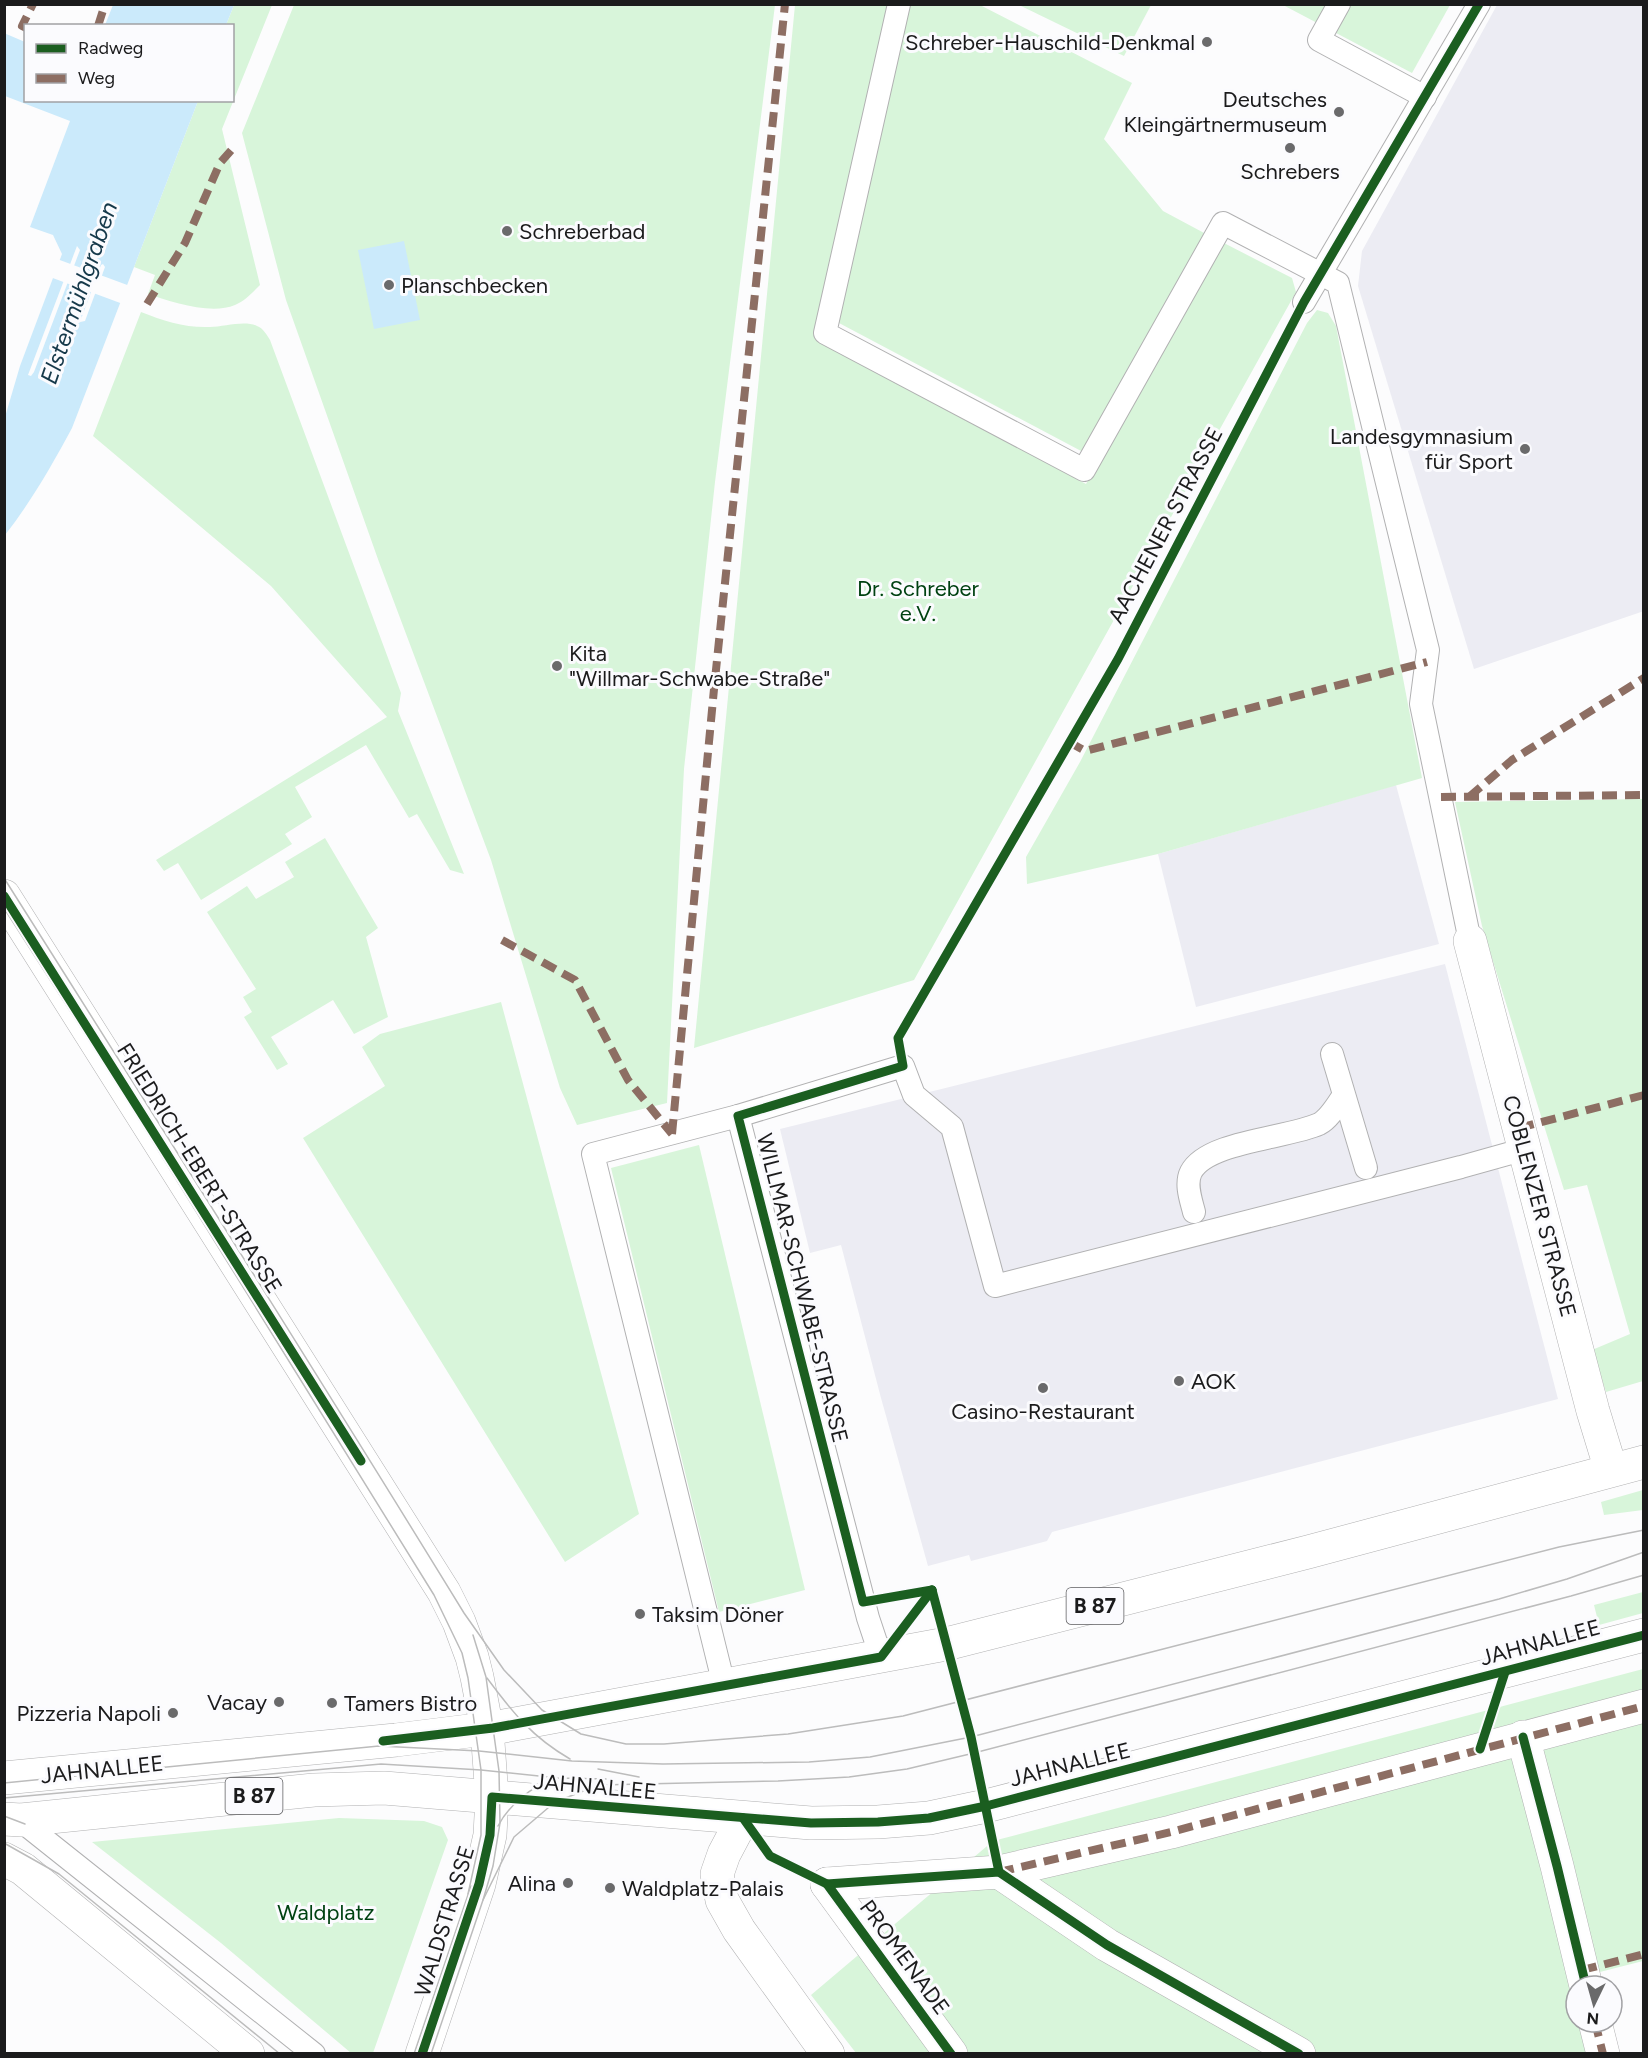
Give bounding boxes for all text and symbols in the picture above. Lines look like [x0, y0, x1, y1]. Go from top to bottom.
legend [24, 24, 234, 102]
place label: Schreber-Hauschild-Denkmal [905, 29, 1195, 56]
marker: Schreber-Hauschild-Denkmal [1200, 35, 1214, 49]
text: Radweg [78, 37, 143, 59]
text: Weg [78, 67, 115, 89]
place label: Deutsches Kleingärtnermuseum [1123, 86, 1327, 138]
marker: Deutsches Kleingärtnermuseum [1332, 105, 1346, 119]
marker: Schrebers [1283, 141, 1297, 155]
place label: Schrebers [1240, 158, 1340, 185]
water label: Elstermühlgraben [34, 198, 123, 388]
place label: Schreberbad [519, 218, 645, 245]
marker: Schreberbad [500, 224, 514, 238]
place label: Planschbecken [401, 272, 548, 299]
marker: Planschbecken [382, 278, 396, 292]
street label: AACHENER STRASSE [1102, 422, 1229, 628]
place label: Landesgymnasium für Sport [1330, 423, 1513, 475]
marker: Landesgymnasium für Sport [1518, 442, 1532, 456]
park label: Dr. Schreber e.V. [857, 575, 980, 627]
place label: Kita "Willmar-Schwabe-Straße" [569, 640, 830, 692]
marker: Kita "Willmar-Schwabe-Straße" [550, 659, 564, 673]
street label: FRIEDRICH-EBERT-STRASSE [111, 1038, 288, 1298]
street label: COBLENZER STRASSE [1497, 1092, 1582, 1320]
street label: WILLMAR-SCHWABE-STRASSE [751, 1131, 854, 1445]
place label: AOK [1191, 1368, 1236, 1395]
marker: AOK [1172, 1374, 1186, 1388]
marker: Casino-Restaurant [1036, 1381, 1050, 1395]
place label: Casino-Restaurant [951, 1398, 1135, 1425]
road number: B 87 [1066, 1588, 1124, 1624]
place label: Taksim Döner [652, 1601, 784, 1628]
marker: Taksim Döner [633, 1607, 647, 1621]
street label: JAHNALLEE [1477, 1613, 1603, 1672]
place label: Vacay [207, 1689, 267, 1716]
place label: Tamers Bistro [344, 1690, 477, 1717]
marker: Vacay [272, 1695, 286, 1709]
marker: Tamers Bistro [325, 1696, 339, 1710]
place label: Pizzeria Napoli [16, 1700, 161, 1727]
marker: Pizzeria Napoli [166, 1706, 180, 1720]
street label: JAHNALLEE [1007, 1736, 1133, 1793]
street label: JAHNALLEE [39, 1750, 165, 1789]
street label: JAHNALLEE [532, 1768, 658, 1805]
road number: B 87 [226, 1778, 282, 1814]
street label: WALDSTRASSE [409, 1842, 480, 2000]
place label: Alina [508, 1870, 556, 1897]
place label: Waldplatz-Palais [622, 1875, 784, 1902]
marker: Alina [561, 1876, 575, 1890]
marker: Waldplatz-Palais [603, 1881, 617, 1895]
street label: PROMENADE [854, 1895, 955, 2020]
park label: Waldplatz [277, 1899, 375, 1926]
north arrow [1564, 1974, 1624, 2034]
text: N [1586, 2008, 1600, 2028]

